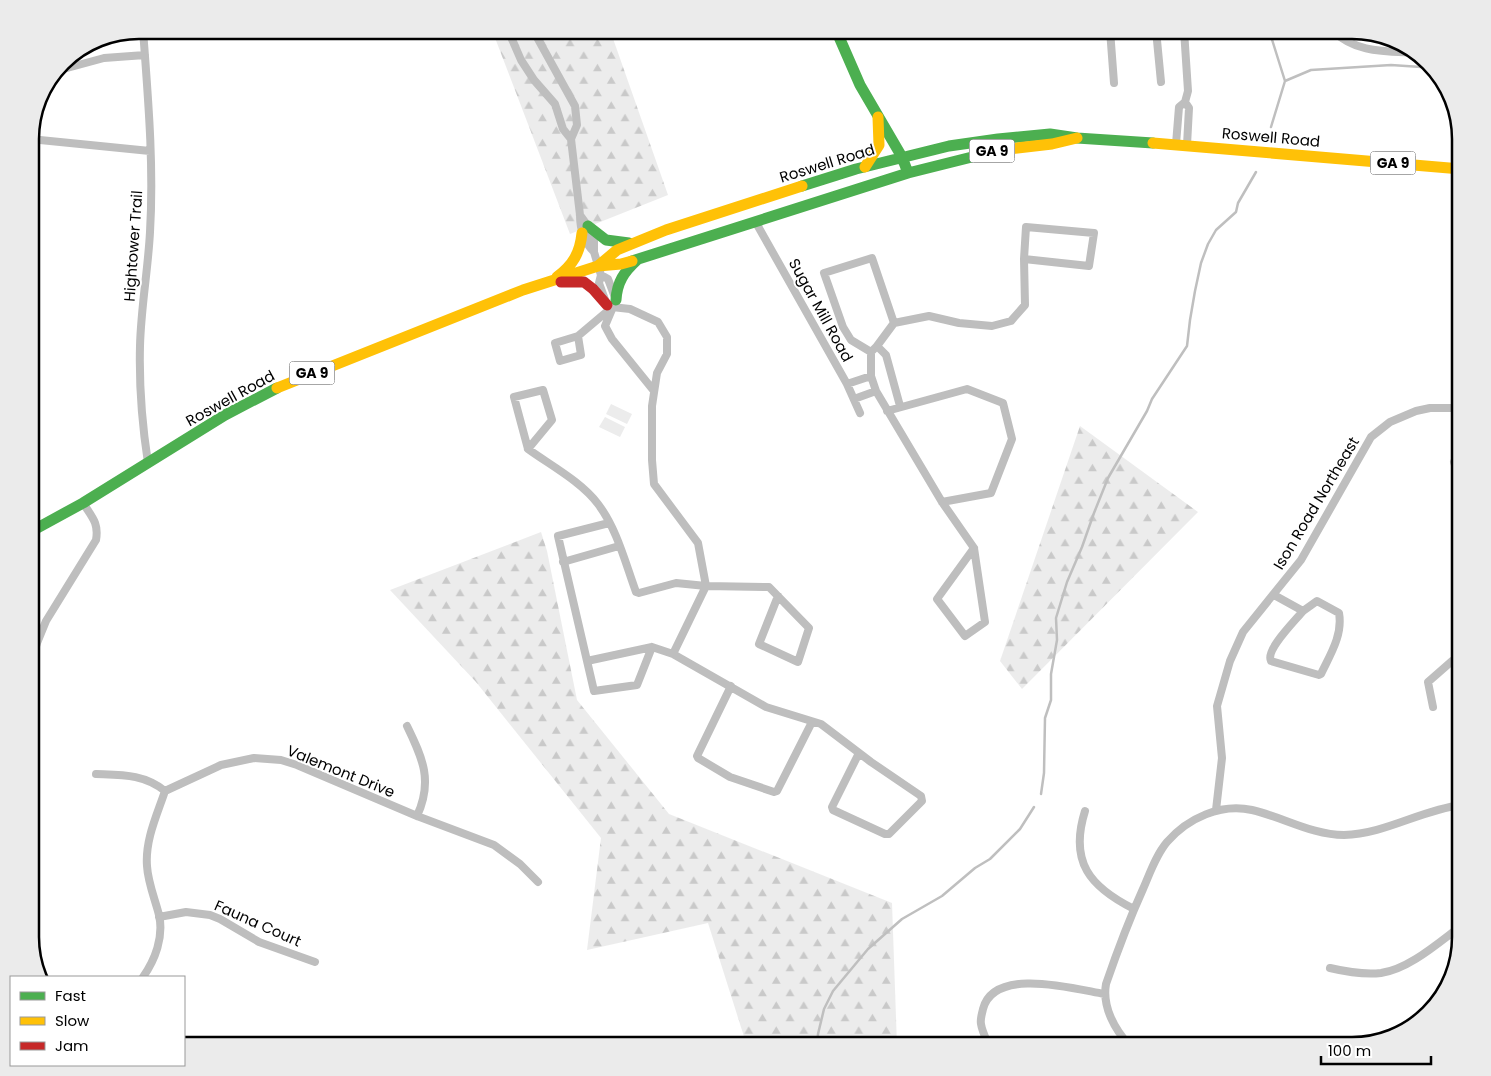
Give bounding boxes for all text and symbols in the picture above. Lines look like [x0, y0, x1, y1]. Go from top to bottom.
street label: Roswell Road [1221, 122, 1321, 152]
street label: Roswell Road [777, 139, 877, 187]
road number: GA 9 [970, 140, 1014, 162]
road number: GA 9 [1370, 152, 1416, 174]
street label: Hightower Trail [119, 190, 147, 302]
street label: Sugar Mill Road [784, 254, 858, 366]
road number: GA 9 [290, 362, 334, 384]
street label: Roswell Road [182, 365, 278, 431]
street label: Ison Road Northeast [1268, 433, 1364, 573]
street label: Valemont Drive [284, 740, 398, 802]
street label: Fauna Court [211, 895, 305, 951]
legend [10, 976, 185, 1066]
text: Fast [55, 985, 86, 1006]
text: Slow [55, 1010, 90, 1031]
scale bar [1321, 1034, 1431, 1066]
text: Jam [55, 1035, 89, 1056]
text: 100 m [1328, 1040, 1371, 1061]

